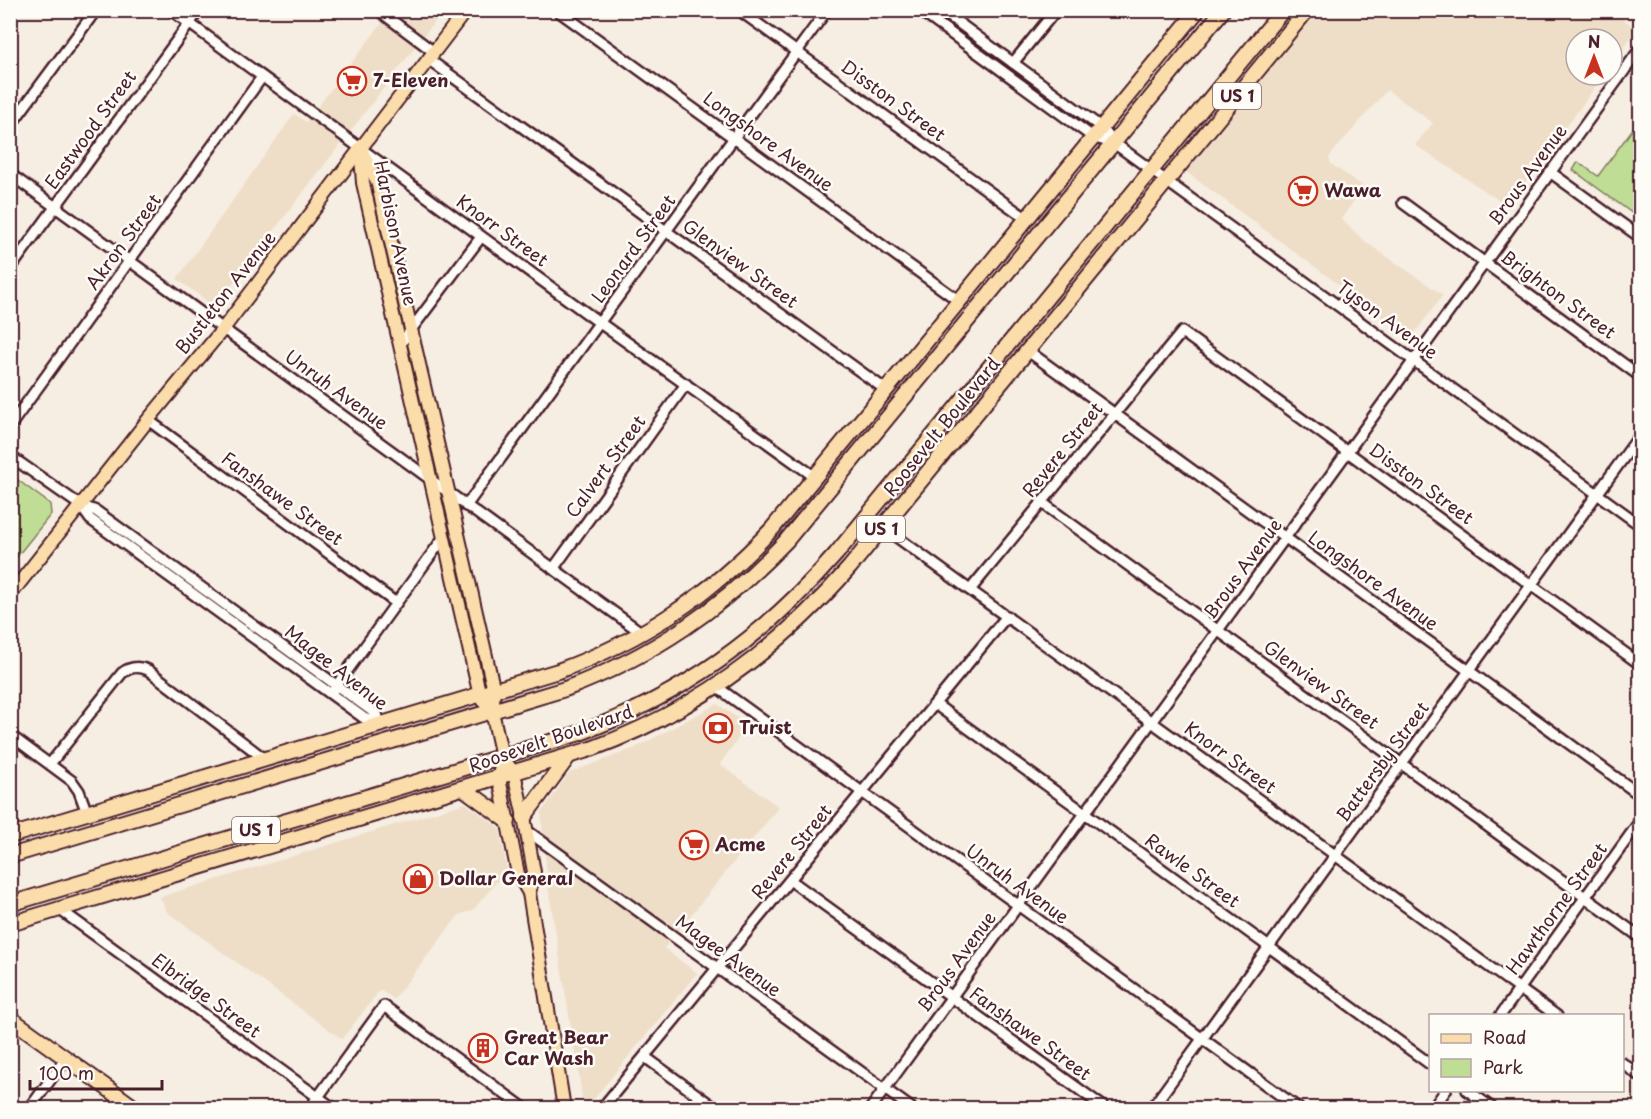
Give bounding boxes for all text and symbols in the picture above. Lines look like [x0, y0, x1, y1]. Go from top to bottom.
north arrow [1564, 27, 1624, 87]
text: N [1588, 29, 1600, 53]
street label: Disston Street [836, 53, 952, 147]
street label: Eastwood Street [37, 64, 142, 194]
supermarket icon: 7-Eleven [336, 65, 368, 97]
place label: 7-Eleven [373, 66, 448, 93]
road number: US 1 [1213, 83, 1261, 109]
street label: Longshore Avenue [698, 84, 840, 197]
street label: Brous Avenue [1481, 118, 1573, 230]
street label: Harbison Avenue [368, 158, 425, 308]
supermarket icon: Wawa [1287, 175, 1319, 207]
place label: Wawa [1324, 176, 1382, 203]
street label: Akron Street [79, 187, 167, 295]
street label: Knorr Street [451, 187, 554, 272]
street label: Leonard Street [584, 188, 681, 308]
street label: Glenview Street [678, 212, 804, 314]
street label: Bustleton Avenue [168, 225, 282, 359]
street label: Brighton Street [1496, 243, 1622, 345]
street label: Tyson Avenue [1332, 273, 1444, 365]
street label: Unruh Avenue [280, 342, 394, 436]
street label: Roosevelt Boulevard [876, 351, 1006, 502]
street label: Revere Street [1015, 396, 1109, 502]
street label: Calvert Street [558, 409, 651, 523]
street label: Disston Street [1364, 436, 1480, 530]
street label: Fanshawe Street [216, 444, 349, 551]
street label: Brous Avenue [1196, 512, 1288, 624]
road number: US 1 [857, 516, 905, 542]
street label: Longshore Avenue [1303, 523, 1445, 636]
street label: Magee Avenue [279, 618, 395, 716]
street label: Glenview Street [1259, 633, 1385, 735]
street label: Battersby Street [1329, 695, 1435, 827]
street label: Roosevelt Boulevard [465, 697, 636, 778]
bank icon: Truist [702, 712, 734, 744]
place label: Truist [739, 713, 792, 740]
street label: Knorr Street [1179, 714, 1282, 799]
street label: Revere Street [744, 798, 838, 904]
road number: US 1 [232, 817, 280, 843]
street label: Rawle Street [1140, 826, 1246, 914]
supermarket icon: Acme [678, 829, 710, 861]
place label: Acme [714, 830, 766, 857]
street label: Unruh Avenue [961, 836, 1075, 930]
street label: Hawthorne Street [1499, 836, 1613, 980]
shop icon: Dollar General [402, 863, 434, 895]
place label: Dollar General [439, 864, 573, 891]
street label: Brous Avenue [910, 905, 1002, 1017]
street label: Magee Avenue [670, 907, 787, 1003]
street label: Elbridge Street [147, 946, 267, 1044]
street label: Fanshawe Street [964, 979, 1097, 1086]
legend [1429, 1014, 1624, 1092]
place label: Great Bear Car Wash [504, 1023, 609, 1071]
text: Road [1483, 1023, 1527, 1050]
building icon: Great Bear Car Wash [467, 1032, 499, 1064]
scale bar [30, 1053, 162, 1091]
text: Park [1483, 1053, 1523, 1080]
text: 100 m [39, 1059, 94, 1086]

